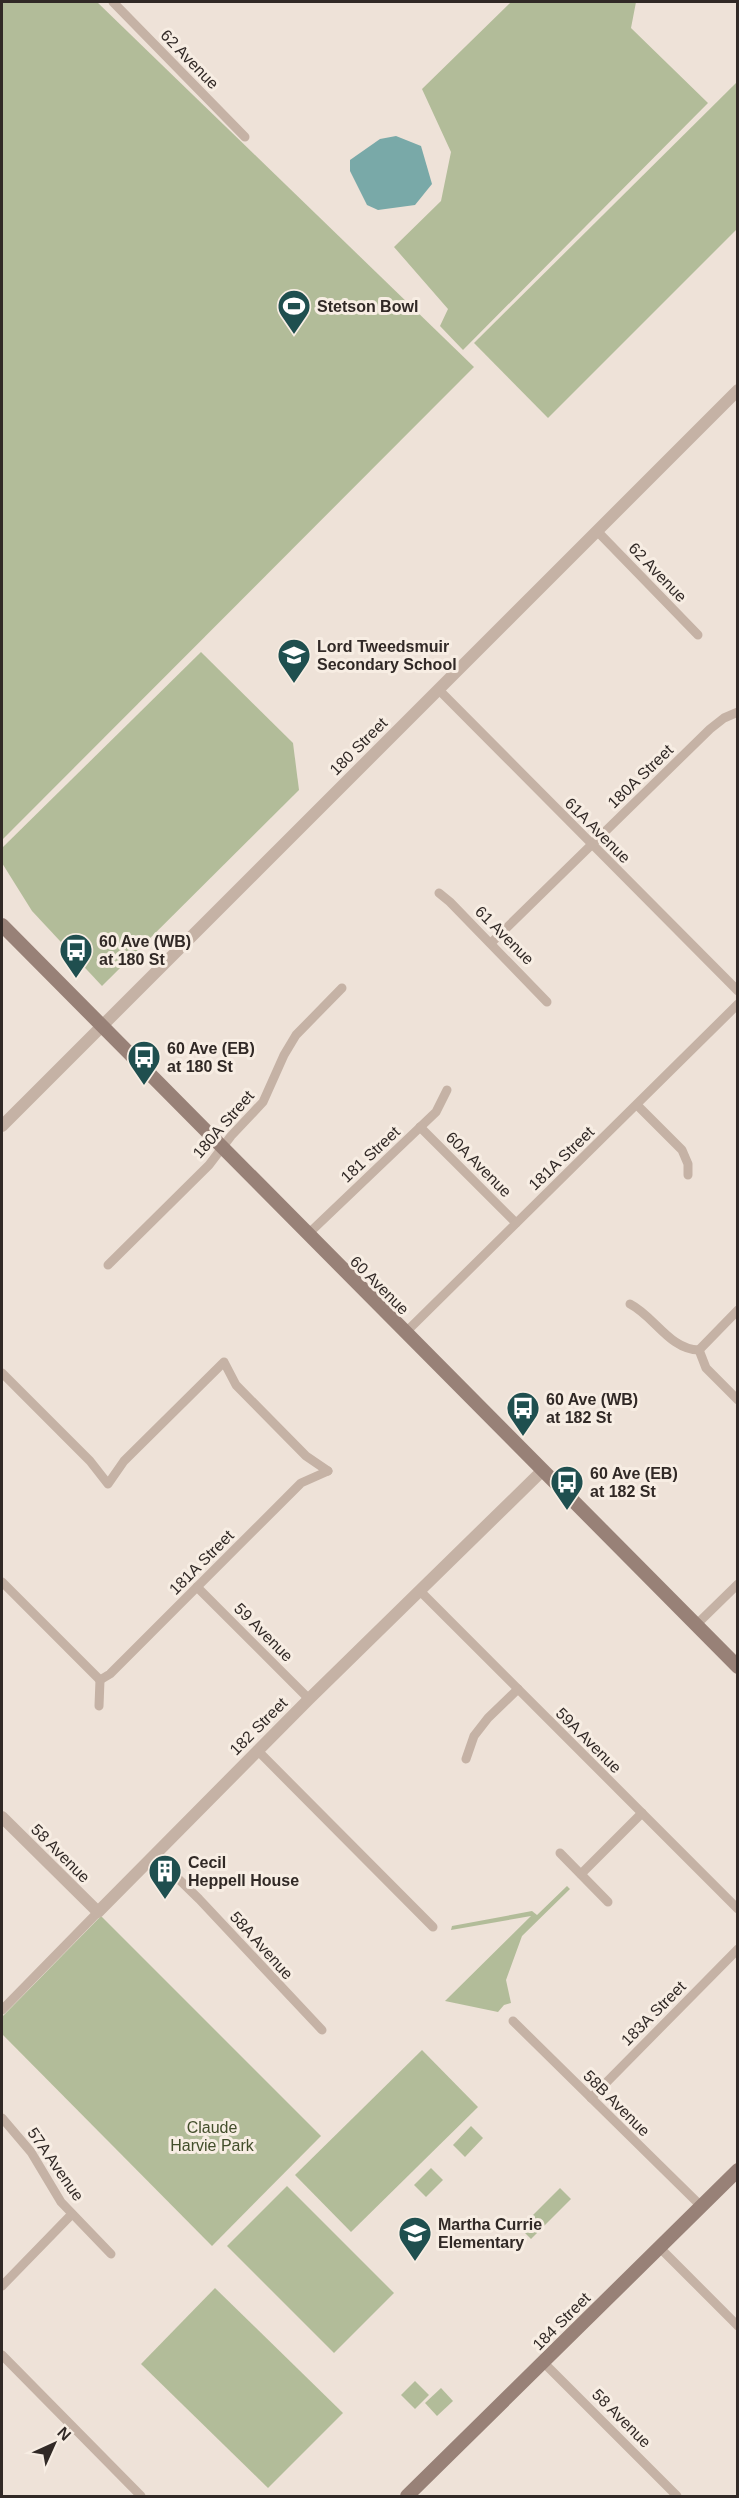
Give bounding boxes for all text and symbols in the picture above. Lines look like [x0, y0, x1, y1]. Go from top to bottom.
street label: 62 Avenue [157, 26, 222, 92]
sports icon: Stetson Bowl [276, 288, 312, 335]
place label: Stetson Bowl [317, 298, 418, 315]
street label: 62 Avenue [625, 539, 690, 605]
school or university icon: Lord Tweedsmuir Secondary School [276, 637, 312, 684]
place label: Lord Tweedsmuir Secondary School [317, 638, 457, 673]
street label: 180 Street [326, 714, 391, 778]
street label: 180A Street [604, 741, 677, 812]
street label: 61A Avenue [562, 794, 634, 867]
street label: 61 Avenue [472, 903, 537, 968]
bus stop icon: 60 Ave (WB) at 180 St [58, 932, 94, 979]
place label: 60 Ave (WB) at 180 St [99, 933, 191, 968]
bus stop icon: 60 Ave (EB) at 180 St [126, 1039, 162, 1086]
place label: 60 Ave (EB) at 180 St [167, 1040, 255, 1075]
street label: 180A Street [190, 1087, 258, 1161]
street label: 181 Street [338, 1123, 404, 1186]
street label: 181A Street [525, 1123, 598, 1194]
street label: 60A Avenue [443, 1128, 515, 1201]
street label: 60 Avenue [347, 1253, 412, 1318]
bus stop icon: 60 Ave (WB) at 182 St [505, 1390, 541, 1437]
place label: 60 Ave (WB) at 182 St [546, 1391, 638, 1426]
bus stop icon: 60 Ave (EB) at 182 St [549, 1464, 585, 1511]
place label: 60 Ave (EB) at 182 St [590, 1465, 678, 1500]
street label: 181A Street [166, 1526, 237, 1598]
street label: 59 Avenue [231, 1600, 296, 1665]
street label: 182 Street [226, 1694, 291, 1758]
street label: 59A Avenue [553, 1704, 625, 1777]
street label: 58 Avenue [28, 1821, 93, 1886]
building icon: Cecil Heppell House [147, 1853, 183, 1900]
place label: Cecil Heppell House [188, 1854, 299, 1889]
street label: 58A Avenue [227, 1908, 296, 1983]
street label: 183A Street [618, 1977, 689, 2049]
street label: 58B Avenue [580, 2067, 653, 2140]
park label: Claude Harvie Park [170, 2119, 255, 2154]
street label: 57A Avenue [24, 2125, 87, 2204]
school or university icon: Martha Currie Elementary [397, 2215, 433, 2262]
place label: Martha Currie Elementary [438, 2216, 542, 2251]
street label: 184 Street [529, 2289, 594, 2353]
street label: 58 Avenue [589, 2386, 654, 2451]
north arrow [24, 2414, 84, 2474]
text: N [54, 2424, 74, 2444]

